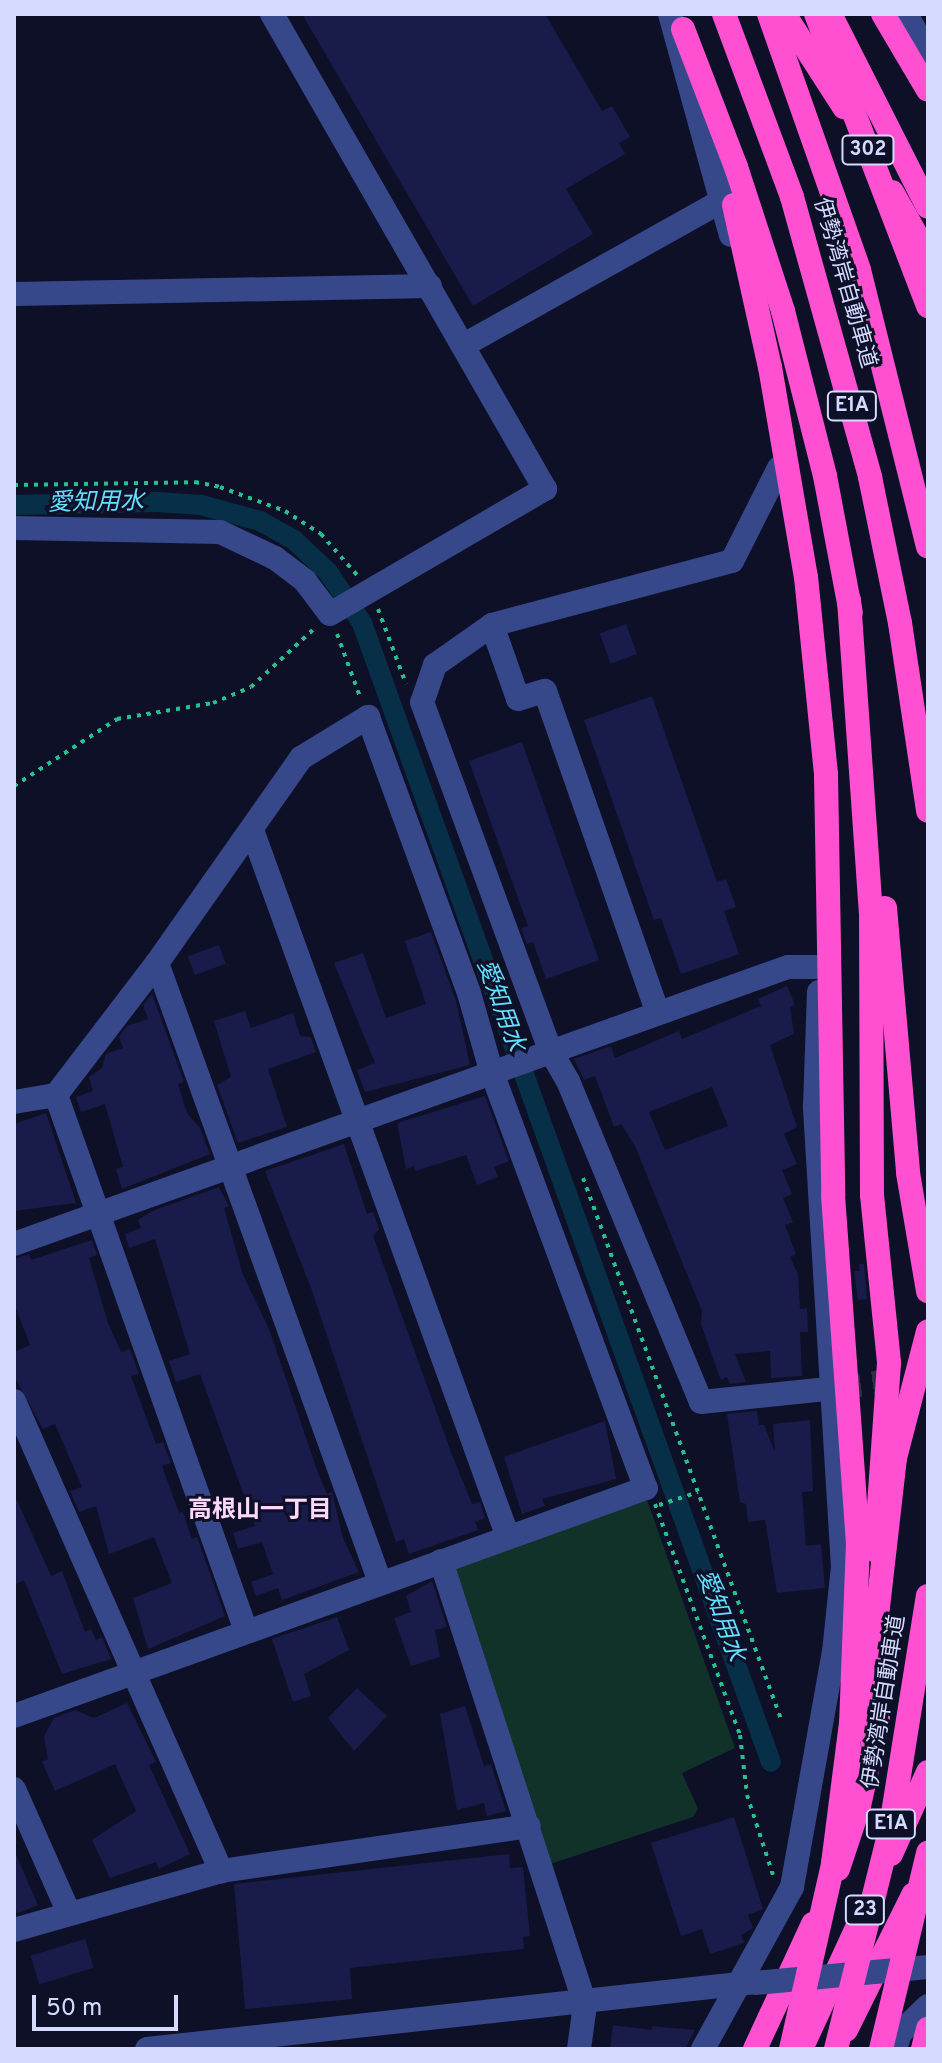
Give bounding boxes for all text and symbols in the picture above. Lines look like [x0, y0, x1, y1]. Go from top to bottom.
road number: 302 [840, 134, 896, 166]
street label: 伊勢湾岸自動車道 [807, 195, 881, 371]
road number: E1A [826, 390, 878, 422]
water label: 愛知用水 [48, 489, 144, 519]
water label: 愛知用水 [469, 956, 529, 1056]
district label: 高根山一丁目 [188, 1498, 332, 1526]
water label: 愛知用水 [689, 1566, 749, 1666]
street label: 伊勢湾岸自動車道 [858, 1613, 912, 1791]
road number: E1A [865, 1808, 917, 1840]
road number: 23 [843, 1894, 887, 1926]
scale bar [36, 1979, 182, 2029]
text: 50 m [46, 1994, 102, 2024]

